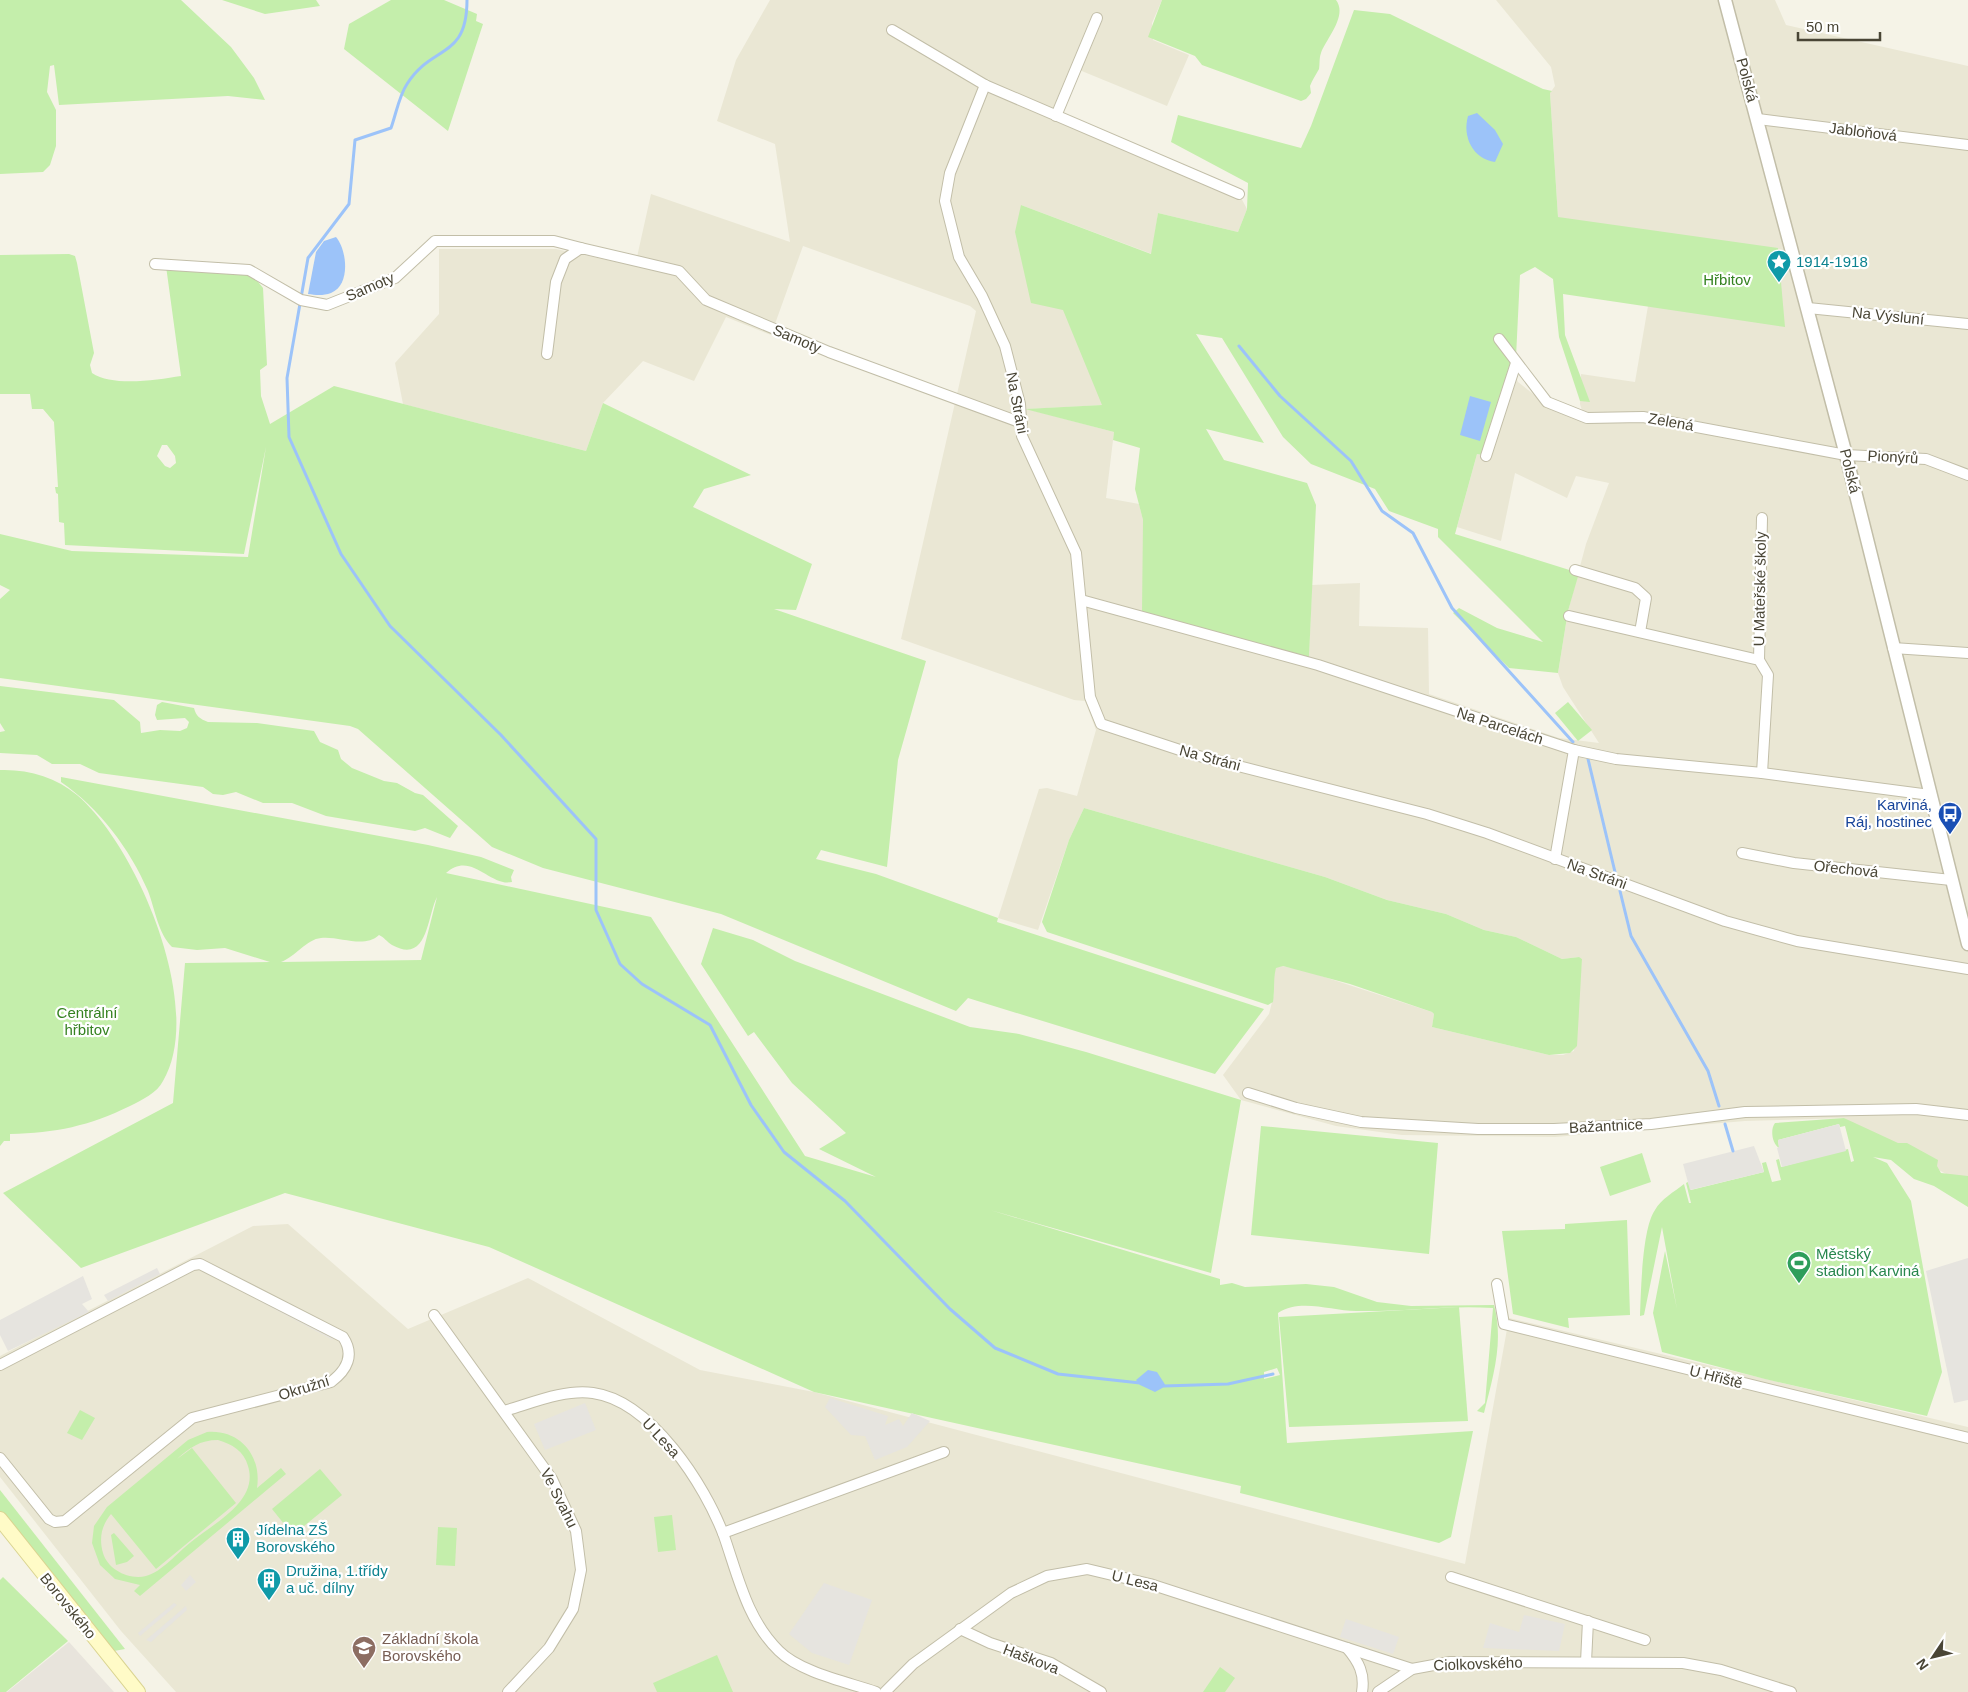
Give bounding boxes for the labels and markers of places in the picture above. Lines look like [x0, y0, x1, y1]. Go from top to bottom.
place icon: 1914-1918 [1766, 249, 1792, 283]
place label: 1914-1918 [1796, 253, 1868, 270]
place label: Karviná, Ráj, hostinec [1845, 796, 1932, 830]
bus stop icon: Karviná, Ráj, hostinec [1937, 801, 1963, 835]
place label: Městský stadion Karviná [1816, 1245, 1920, 1279]
sports icon: Městský stadion Karviná [1786, 1250, 1812, 1284]
place label: Jídelna ZŠ Borovského [256, 1521, 335, 1555]
building icon: Jídelna ZŠ Borovského [225, 1526, 251, 1560]
place label: Družina, 1.třídy a uč. dílny [286, 1562, 388, 1596]
building icon: Družina, 1.třídy a uč. dílny [256, 1567, 282, 1601]
place label: Základní škola Borovského [382, 1630, 479, 1664]
school or university icon: Základní škola Borovského [351, 1635, 377, 1669]

